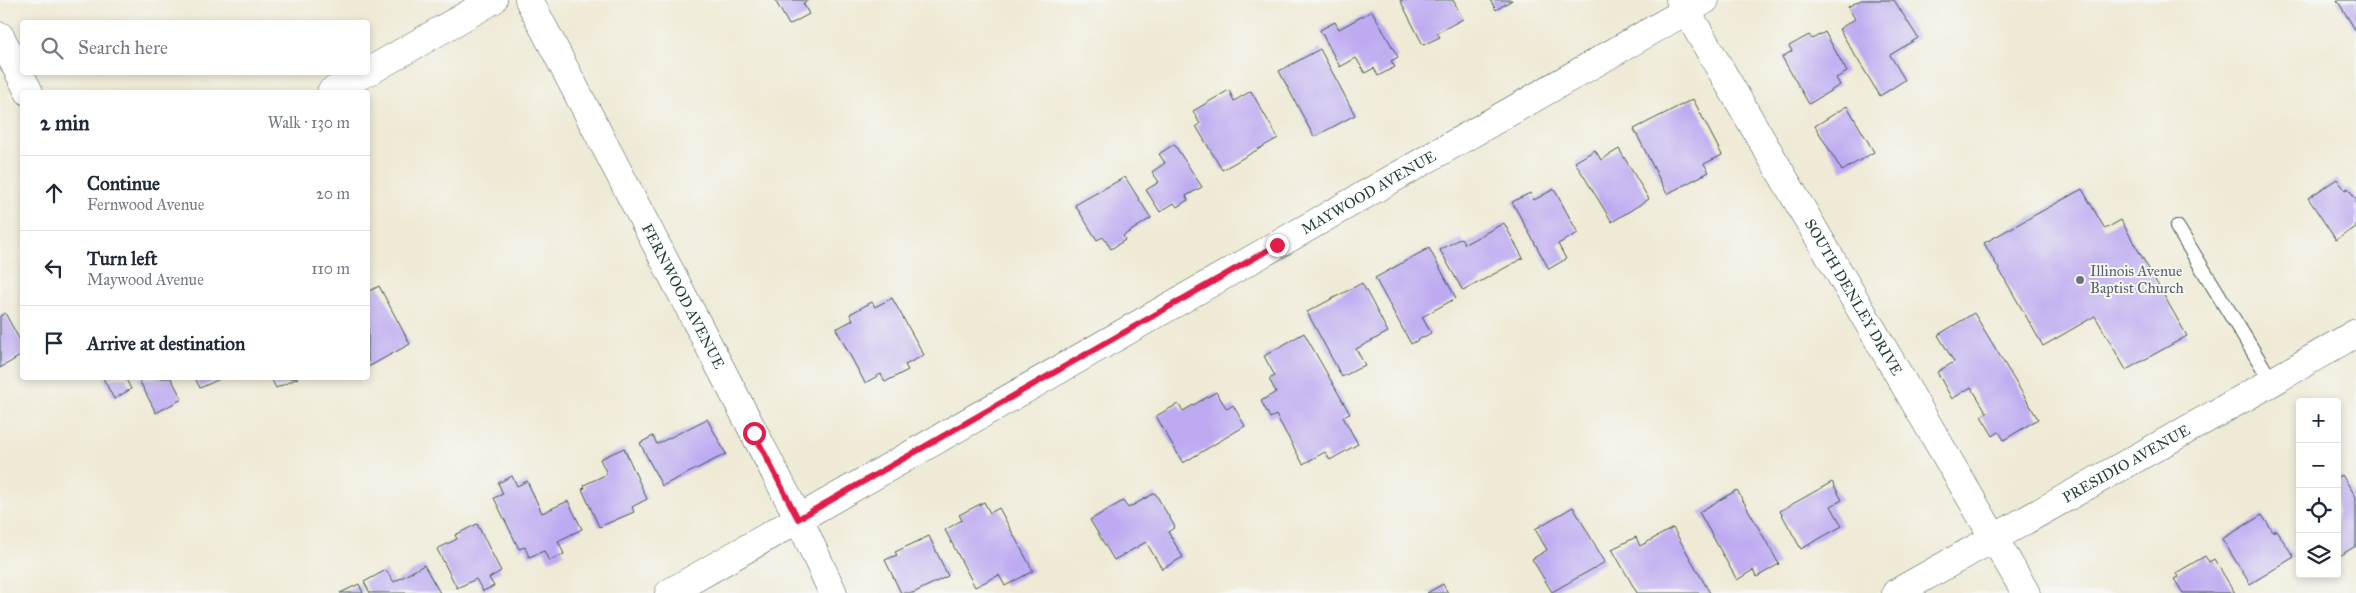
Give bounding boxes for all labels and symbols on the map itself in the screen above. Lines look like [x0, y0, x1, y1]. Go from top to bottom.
street label: MAYWOOD AVENUE [1298, 147, 1439, 238]
street label: SOUTH DENLEY DRIVE [1801, 216, 1906, 379]
street label: FERNWOOD AVENUE [638, 221, 728, 372]
route end [1266, 234, 1289, 257]
place label: Illinois Avenue Baptist Church [2090, 262, 2185, 297]
marker: Illinois Avenue Baptist Church [2074, 274, 2086, 286]
street label: PRESIDIO AVENUE [2059, 421, 2193, 507]
route start [743, 422, 766, 445]

